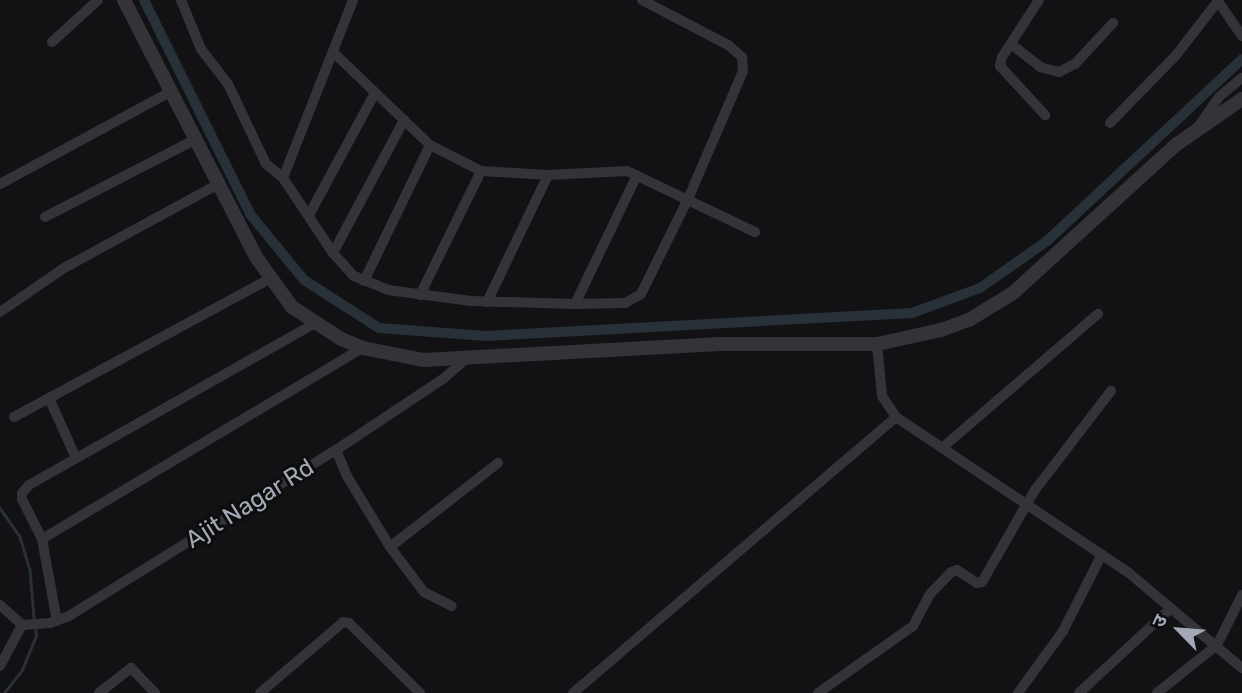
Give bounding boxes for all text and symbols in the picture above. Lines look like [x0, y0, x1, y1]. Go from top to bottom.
street label: Ajit Nagar Rd [180, 453, 320, 555]
north arrow [1144, 595, 1214, 665]
text: उ [1147, 611, 1172, 631]

